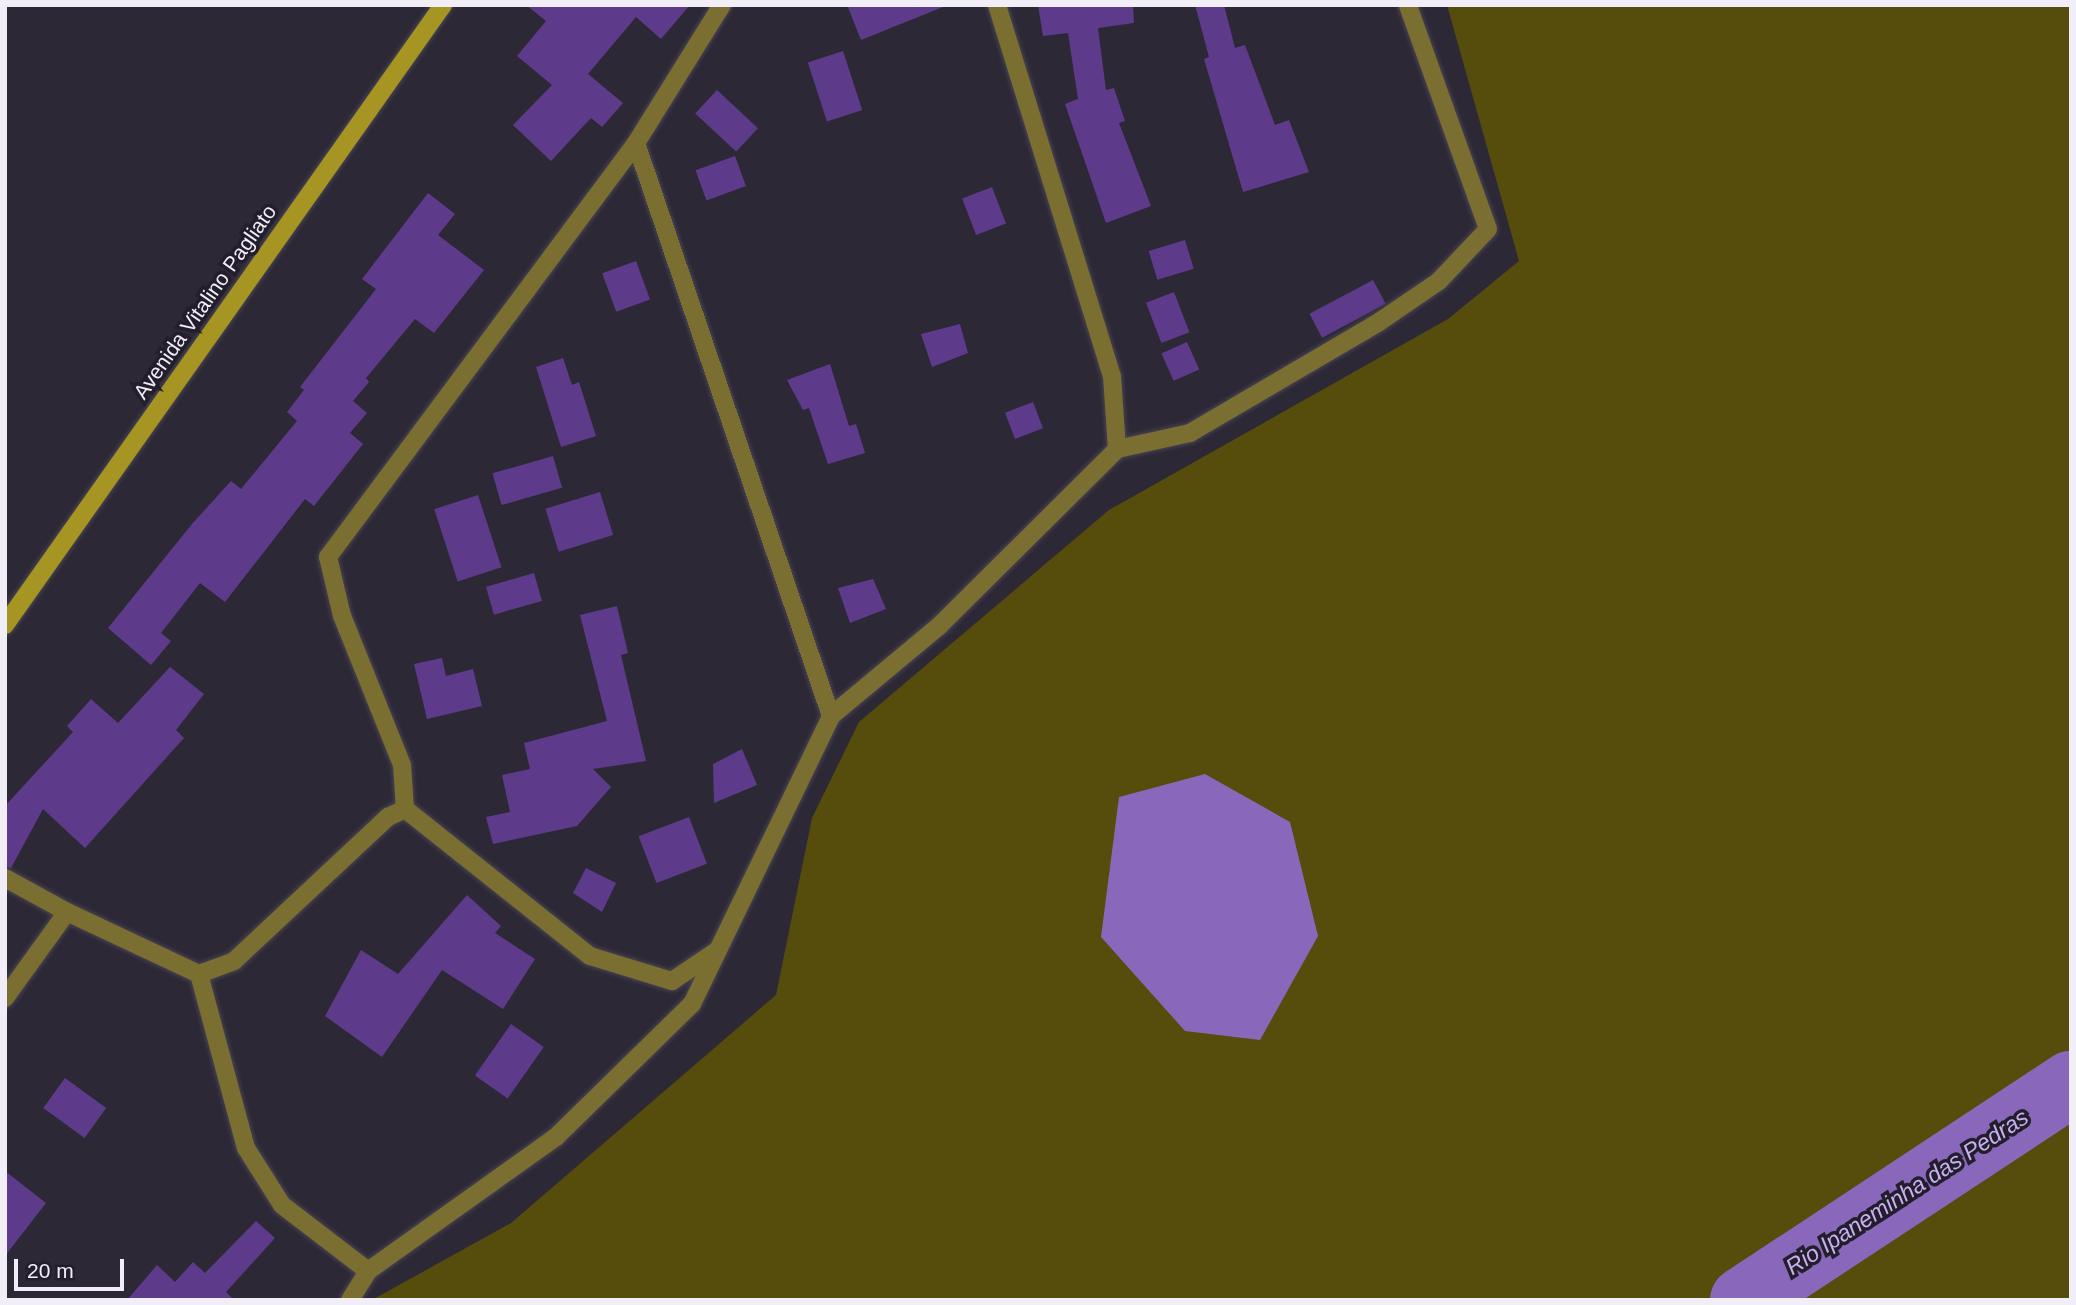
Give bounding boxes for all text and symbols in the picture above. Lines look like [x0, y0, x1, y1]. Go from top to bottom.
street label: Avenida Vitalino Pagliato [128, 200, 282, 404]
water label: Rio Ipaneminha das Pedras [1780, 1103, 2034, 1281]
scale bar [18, 1246, 128, 1290]
text: 20 m [27, 1259, 74, 1282]

